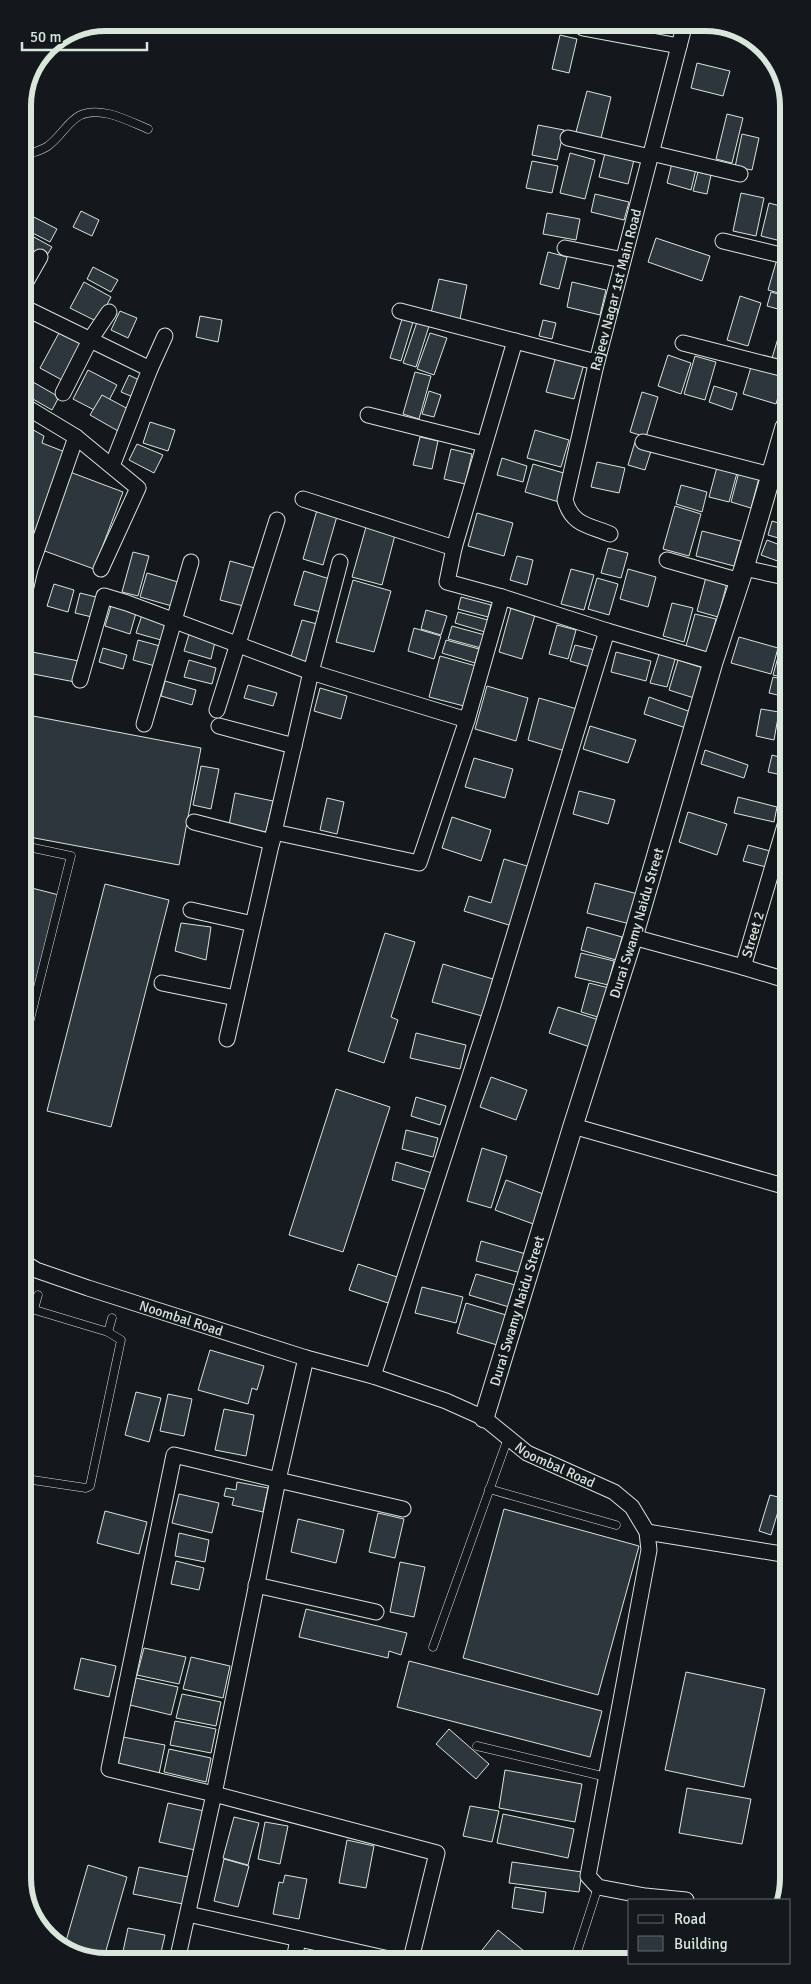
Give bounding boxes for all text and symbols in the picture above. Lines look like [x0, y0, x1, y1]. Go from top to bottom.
scale bar [22, 20, 148, 52]
text: 50 m [30, 28, 61, 46]
street label: Rajeev Nagar 1st Main Road [587, 207, 645, 372]
street label: Durai Swamy Naidu Street [606, 846, 668, 1000]
street label: Street 2 [738, 910, 768, 960]
street label: Durai Swamy Naidu Street [486, 1234, 548, 1388]
street label: Noombal Road [137, 1297, 225, 1340]
street label: Noombal Road [511, 1439, 598, 1491]
legend [628, 1899, 791, 1964]
text: Road [674, 1910, 706, 1928]
text: Building [674, 1935, 728, 1953]

